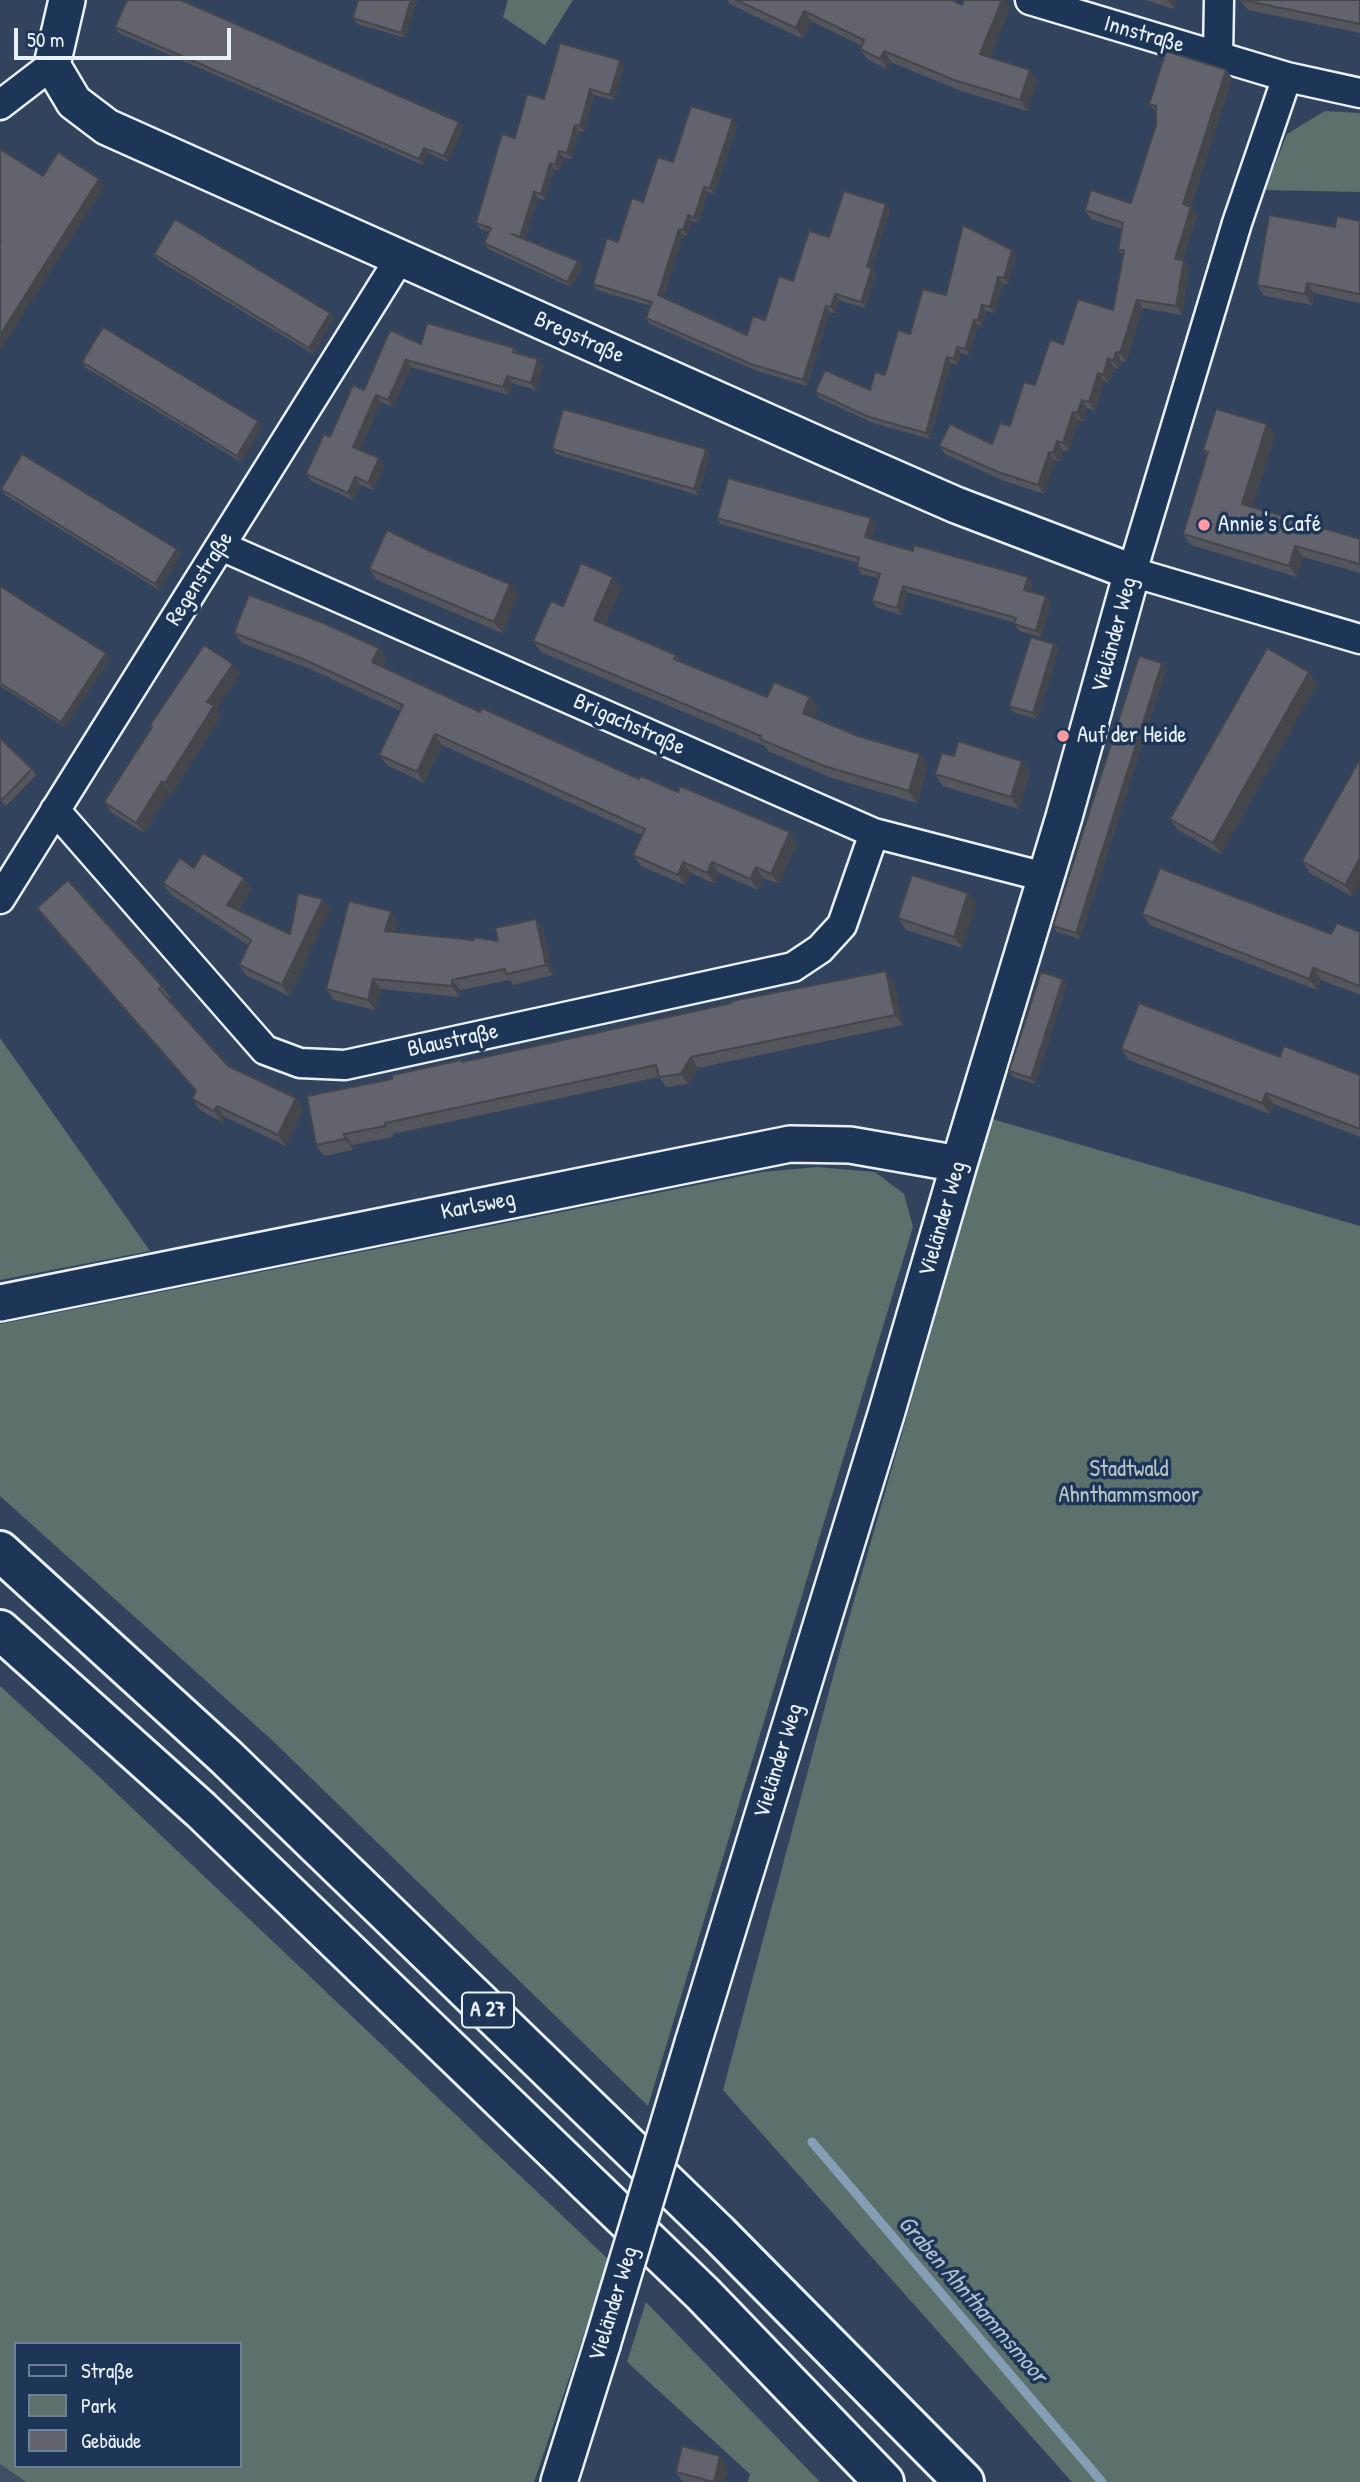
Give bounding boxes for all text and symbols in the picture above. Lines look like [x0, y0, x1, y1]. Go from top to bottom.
street label: Innstraße [1101, 10, 1187, 60]
scale bar [18, 14, 234, 58]
text: 50 m [27, 25, 64, 54]
street label: Bregstraße [530, 306, 628, 370]
place label: Annie's Café [1218, 511, 1321, 539]
marker: Annie's Café [1196, 517, 1212, 533]
street label: Regenstraße [160, 527, 240, 631]
street label: Vieländer Weg [1086, 574, 1144, 696]
street label: Brigachstraße [569, 688, 689, 762]
place label: Auf der Heide [1077, 722, 1186, 750]
marker: Auf der Heide [1055, 728, 1071, 744]
street label: Blaustraße [405, 1018, 501, 1064]
street label: Vieländer Weg [913, 1158, 973, 1280]
street label: Karlsweg [439, 1185, 517, 1227]
park label: Stadtwald Ahnthammsmoor [1058, 1456, 1200, 1510]
street label: Vieländer Weg [748, 1700, 810, 1822]
road number: A 27 [462, 1993, 514, 2028]
water label: Graben Ahnthammsmoor [891, 2210, 1053, 2390]
street label: Vieländer Weg [583, 2243, 645, 2365]
legend [14, 2342, 242, 2468]
text: Straße [81, 2356, 134, 2385]
text: Park [81, 2391, 116, 2420]
text: Gebäude [81, 2426, 141, 2455]

